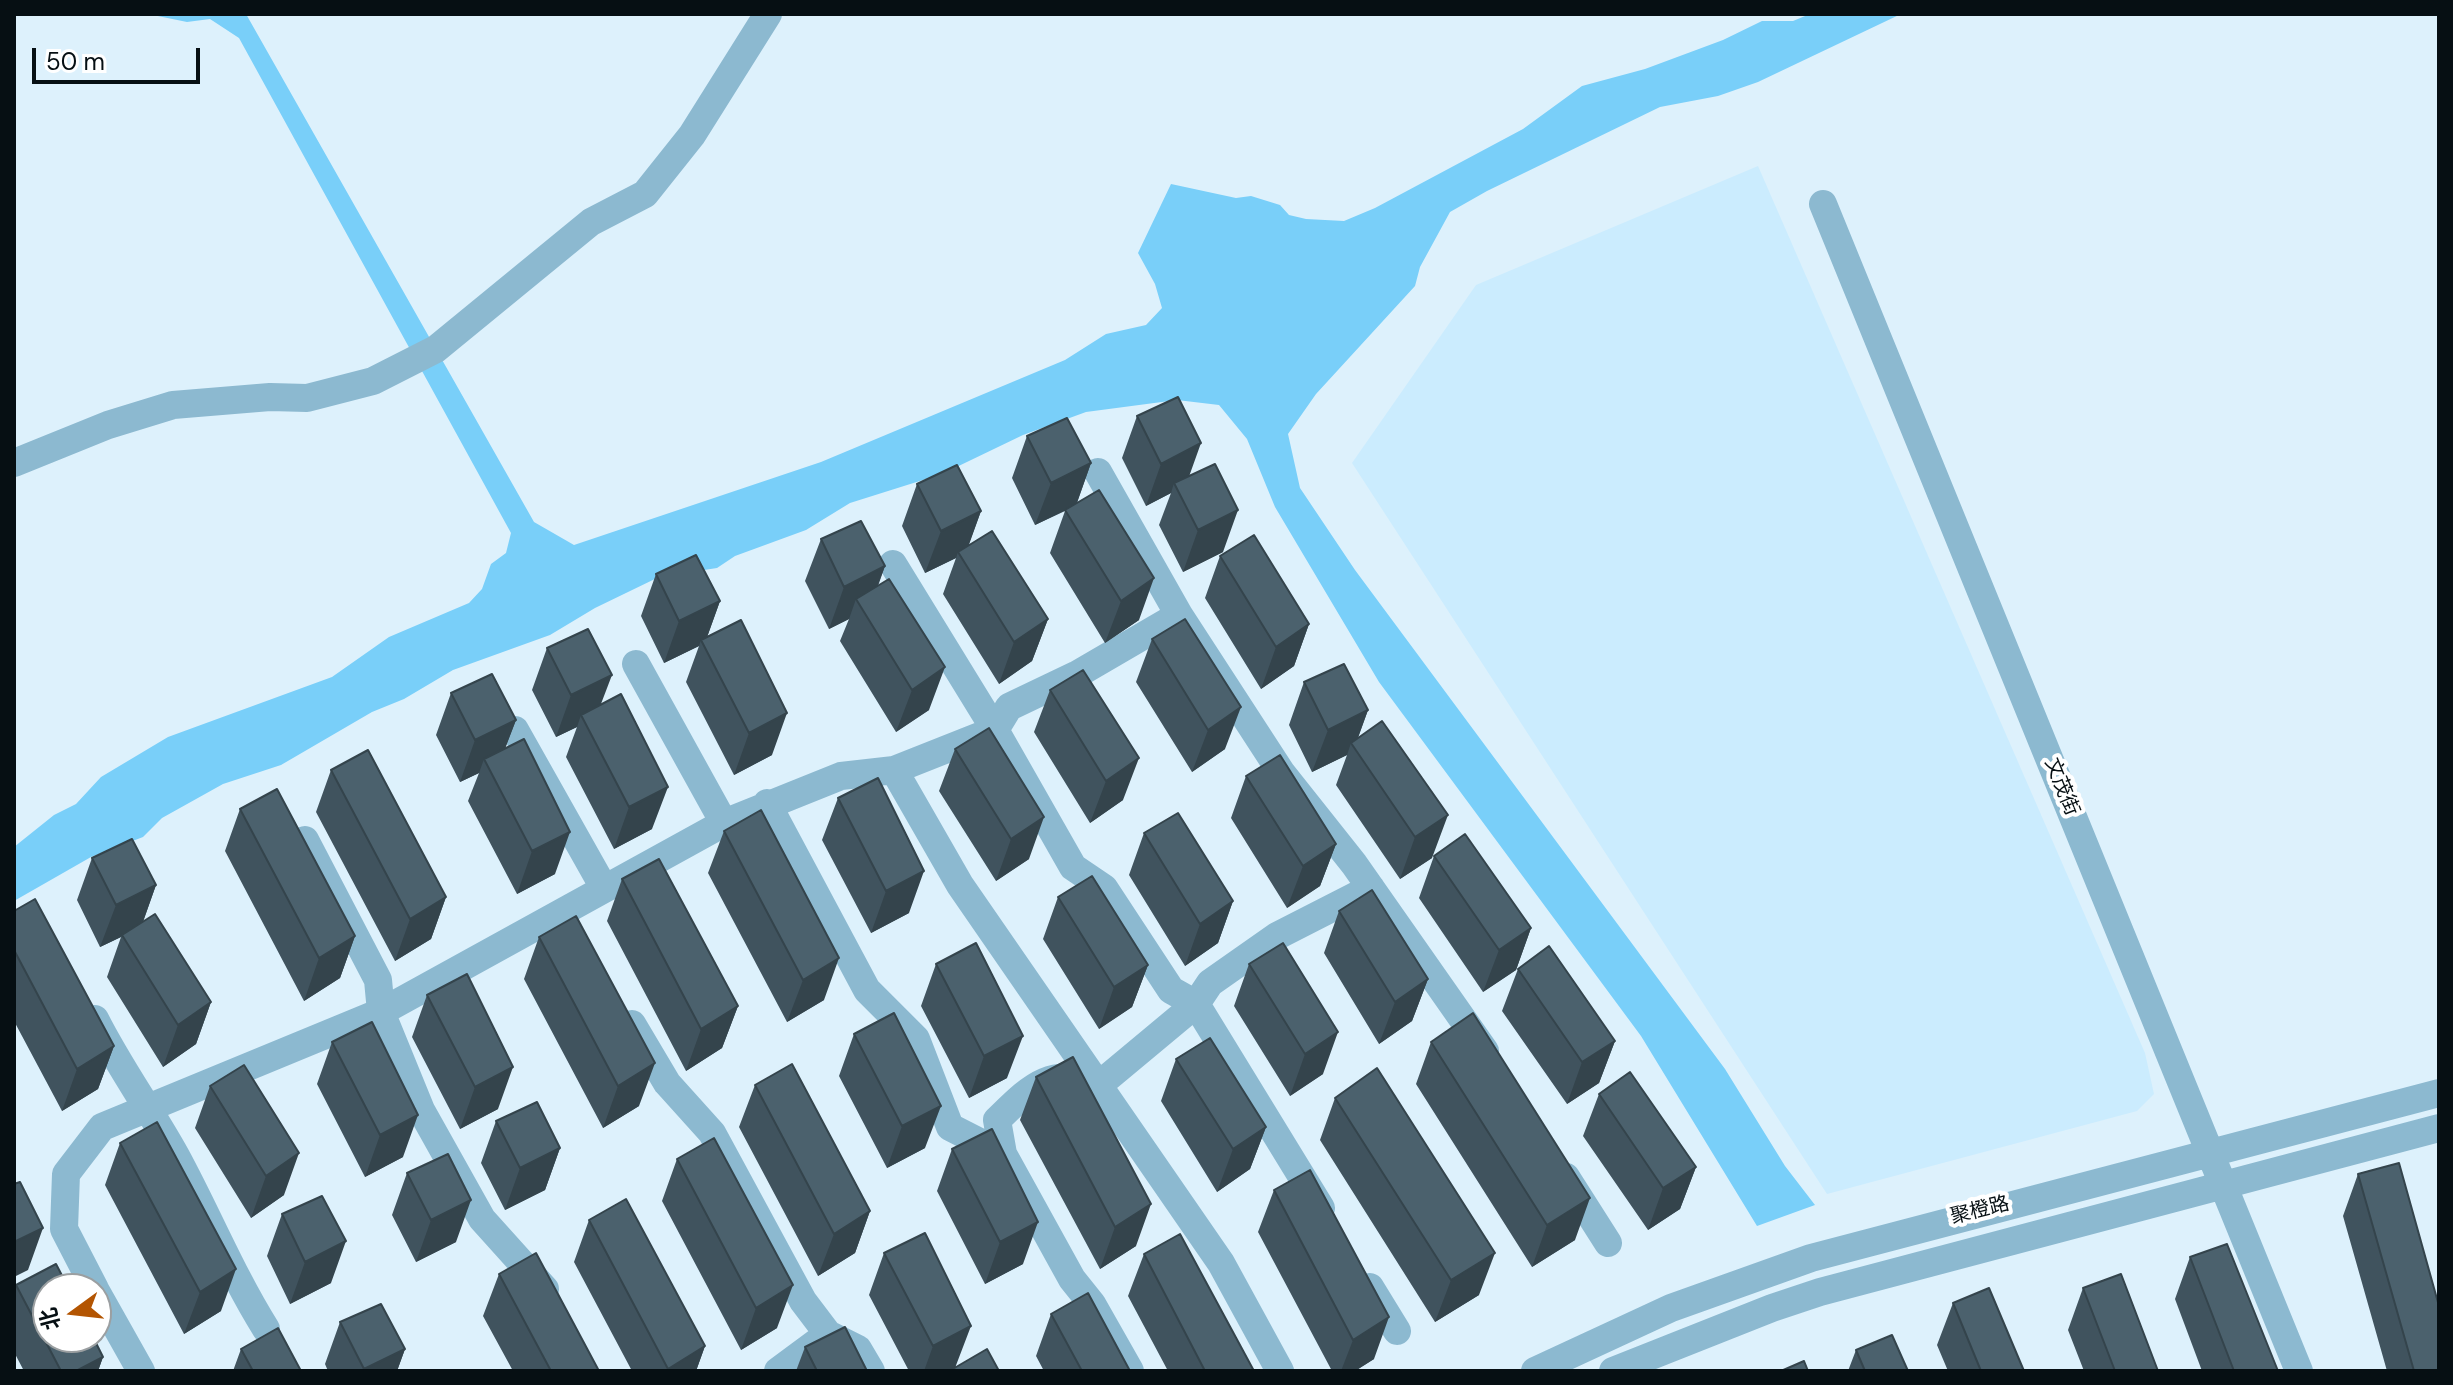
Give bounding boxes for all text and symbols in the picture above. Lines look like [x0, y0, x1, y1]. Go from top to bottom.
scale bar [36, 32, 204, 82]
text: 50 m [46, 46, 105, 77]
street label: 文茂街 [2039, 755, 2083, 819]
street label: 聚橙路 [1948, 1192, 2012, 1230]
north arrow [32, 1273, 112, 1353]
text: 北 [33, 1304, 67, 1333]

